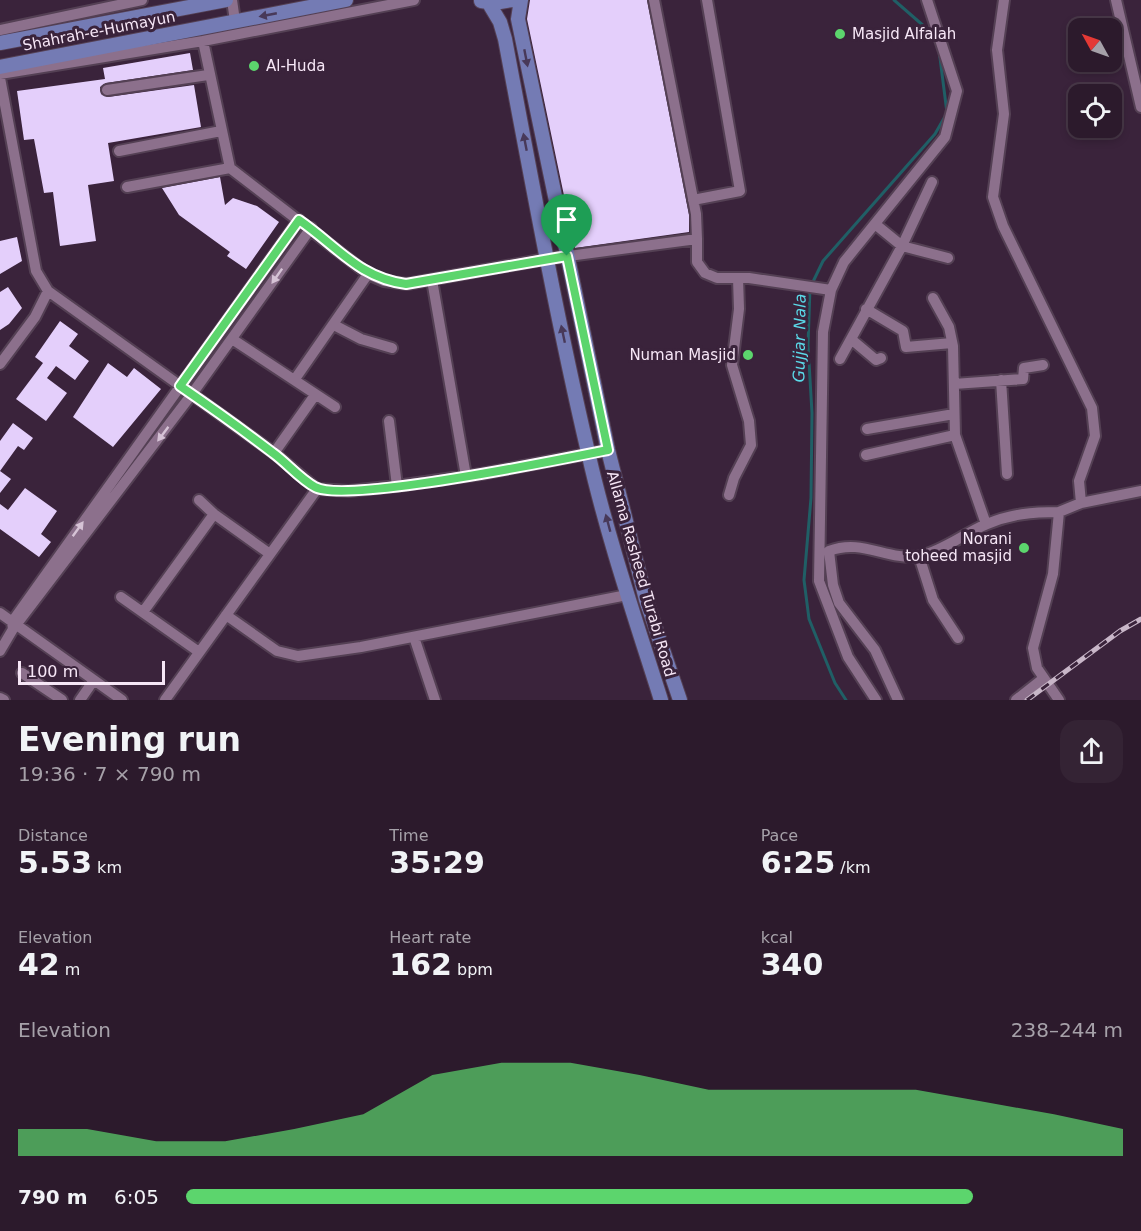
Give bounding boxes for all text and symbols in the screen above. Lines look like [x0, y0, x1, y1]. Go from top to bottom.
street label: Shahrah-e-Humayun [21, 7, 177, 55]
one-way arrow [258, 11, 277, 20]
north arrow [1068, 18, 1122, 72]
map controls [1068, 18, 1122, 138]
place label: Masjid Alfalah [852, 25, 956, 43]
marker: Masjid Alfalah [833, 27, 847, 41]
one-way arrow [522, 48, 531, 67]
place label: Al-Huda [266, 57, 325, 75]
marker: Al-Huda [247, 59, 261, 73]
button: locate [1068, 84, 1122, 138]
one-way arrow [520, 133, 529, 152]
pin [541, 194, 592, 256]
icon: arrive [550, 203, 583, 236]
one-way arrow [271, 267, 283, 283]
water label: Gujjar Nala [789, 293, 810, 383]
one-way arrow [557, 324, 567, 343]
place label: Numan Masjid [629, 346, 736, 364]
marker: Numan Masjid [741, 348, 755, 362]
one-way arrow [157, 426, 169, 441]
street label: Allama Rasheed Turabi Road [603, 469, 679, 679]
one-way arrow [602, 514, 612, 532]
one-way arrow [72, 522, 84, 538]
place label: Norani toheed masjid [905, 530, 1012, 565]
marker: Norani toheed masjid [1017, 541, 1031, 555]
scale bar [18, 658, 165, 686]
text: 100 m [27, 662, 78, 681]
text: Evening run [18, 720, 241, 759]
button: share [1060, 720, 1123, 783]
text: 19:36 · 7 × 790 m [18, 762, 201, 786]
text: Distance [18, 826, 88, 845]
text: Time [389, 826, 428, 845]
text: Pace [761, 826, 798, 845]
text: 5.53 [18, 845, 92, 880]
text: 35:29 [389, 845, 485, 880]
text: 6:25 [761, 845, 835, 880]
text: km [92, 858, 122, 877]
text: /km [835, 858, 871, 877]
text: Elevation [18, 928, 92, 947]
text: Heart rate [389, 928, 471, 947]
text: kcal [761, 928, 793, 947]
text: 42 [18, 947, 60, 982]
text: 162 [389, 947, 452, 982]
text: 340 [761, 947, 823, 982]
text: m [60, 960, 80, 979]
text: bpm [452, 960, 493, 979]
text: Elevation [18, 1018, 111, 1042]
text: 238–244 m [1011, 1018, 1123, 1042]
text: 790 m [18, 1185, 88, 1209]
text: 6:05 [114, 1185, 159, 1209]

